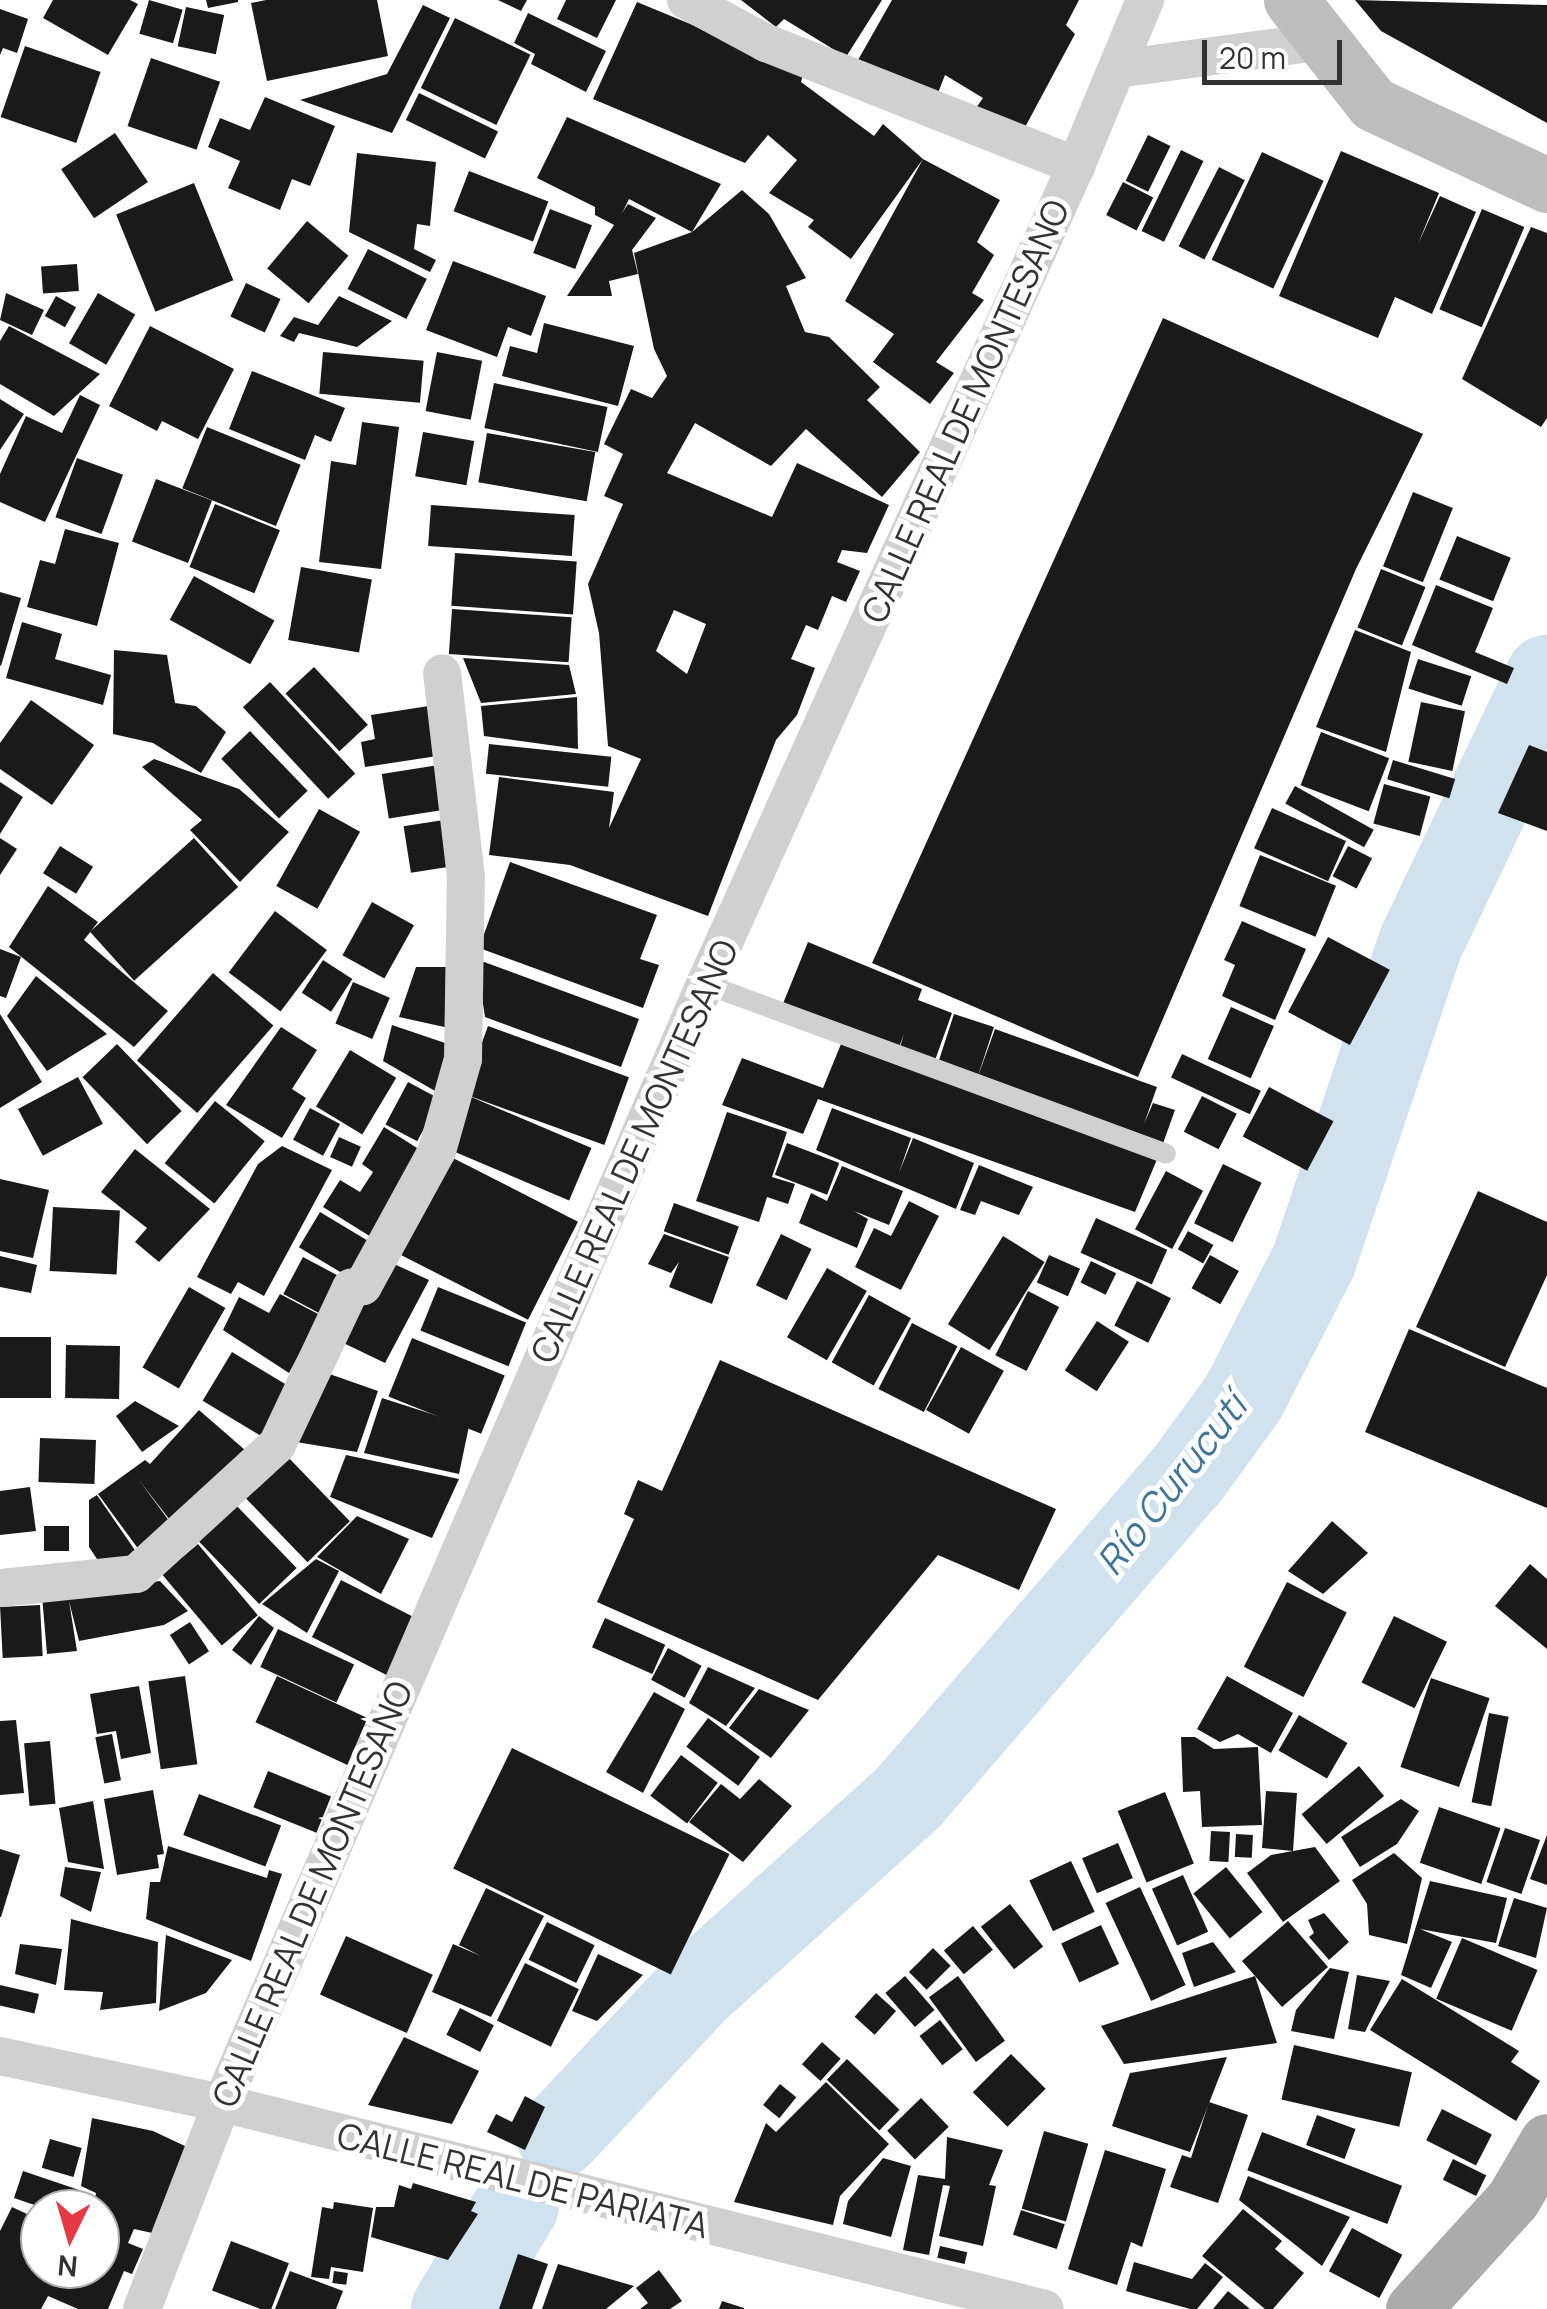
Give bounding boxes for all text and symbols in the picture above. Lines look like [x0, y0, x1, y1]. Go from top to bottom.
scale bar [1207, 20, 1347, 82]
text: 20 m [1219, 37, 1286, 78]
street label: CALLE REAL DE MONTESANO [852, 192, 1078, 630]
street label: CALLE REAL DE MONTESANO [521, 932, 747, 1370]
water label: Río Curucutí [1086, 1385, 1256, 1583]
street label: CALLE REAL DE MONTESANO [203, 1674, 421, 2114]
street label: CALLE REAL DE PARIATA [332, 2113, 714, 2247]
north arrow [20, 2189, 120, 2289]
text: N [56, 2247, 79, 2287]

